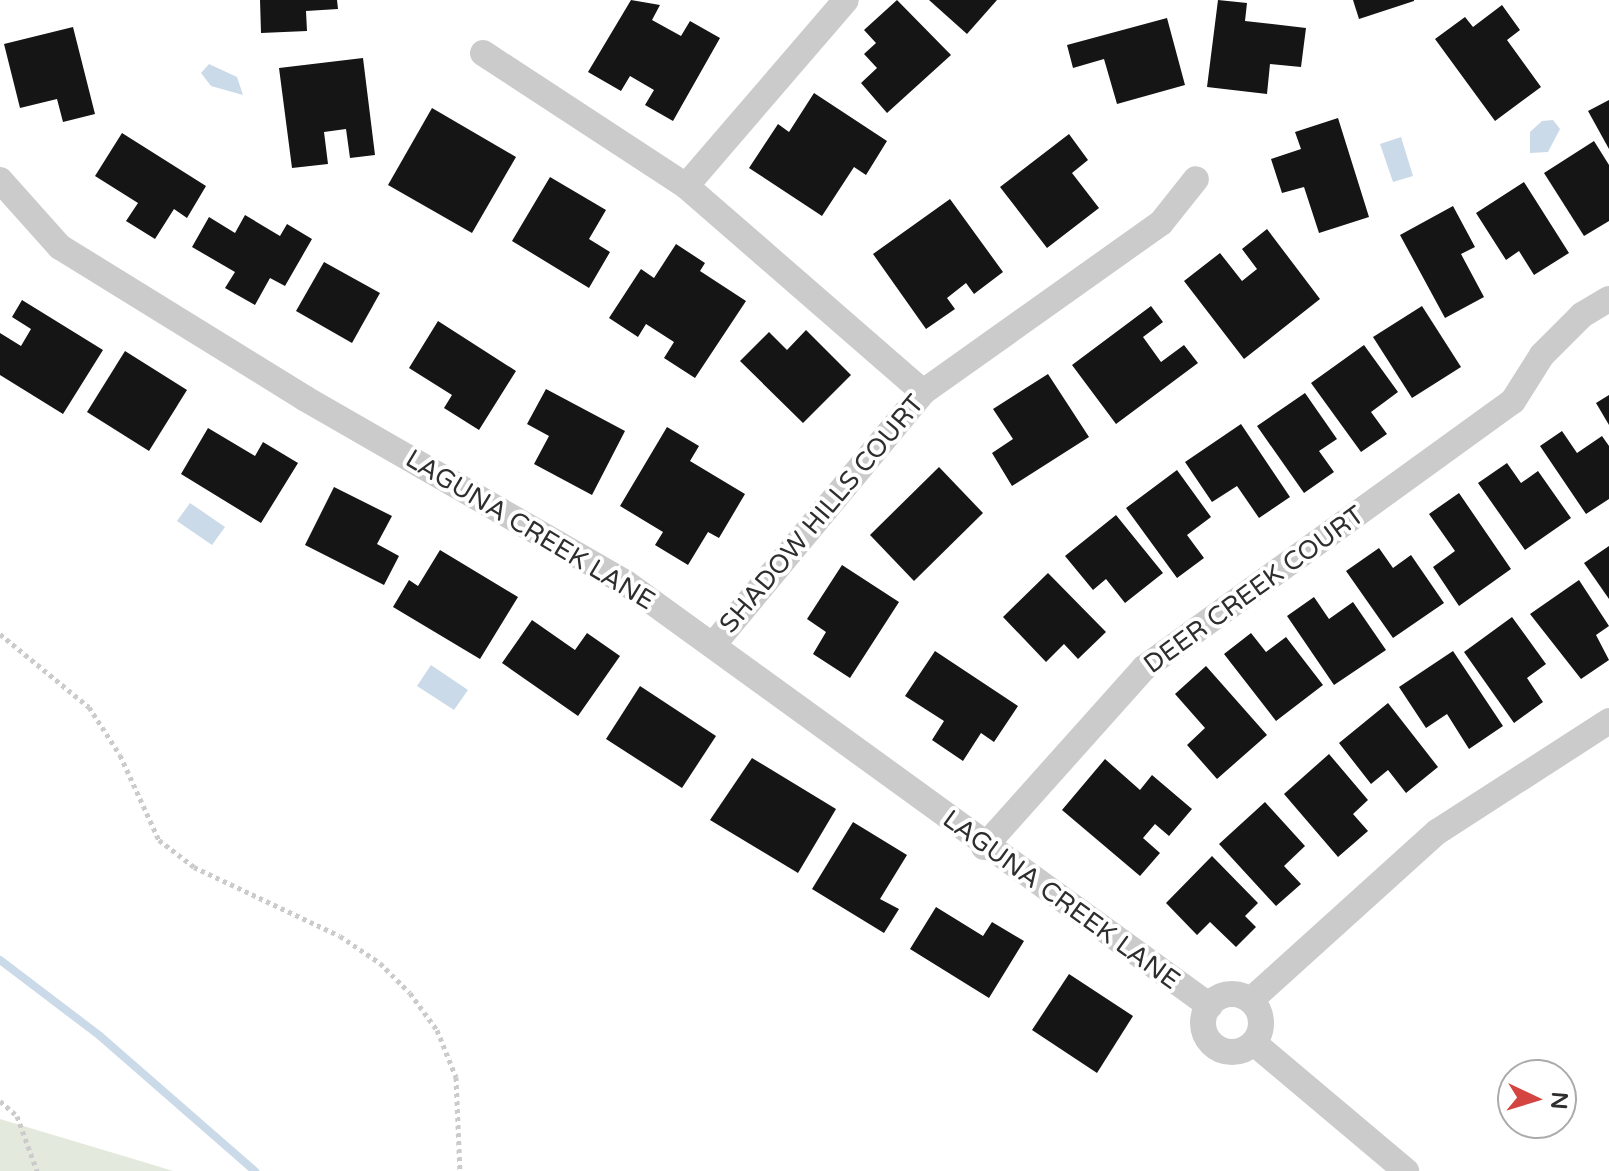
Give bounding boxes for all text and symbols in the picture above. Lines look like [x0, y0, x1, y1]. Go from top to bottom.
street label: SHADOW HILLS COURT [713, 389, 931, 639]
street label: LAGUNA CREEK LANE [400, 443, 660, 617]
street label: DEER CREEK COURT [1138, 500, 1370, 680]
street label: LAGUNA CREEK LANE [936, 804, 1186, 996]
north arrow [1497, 1059, 1577, 1139]
text: N [1545, 1091, 1573, 1110]

